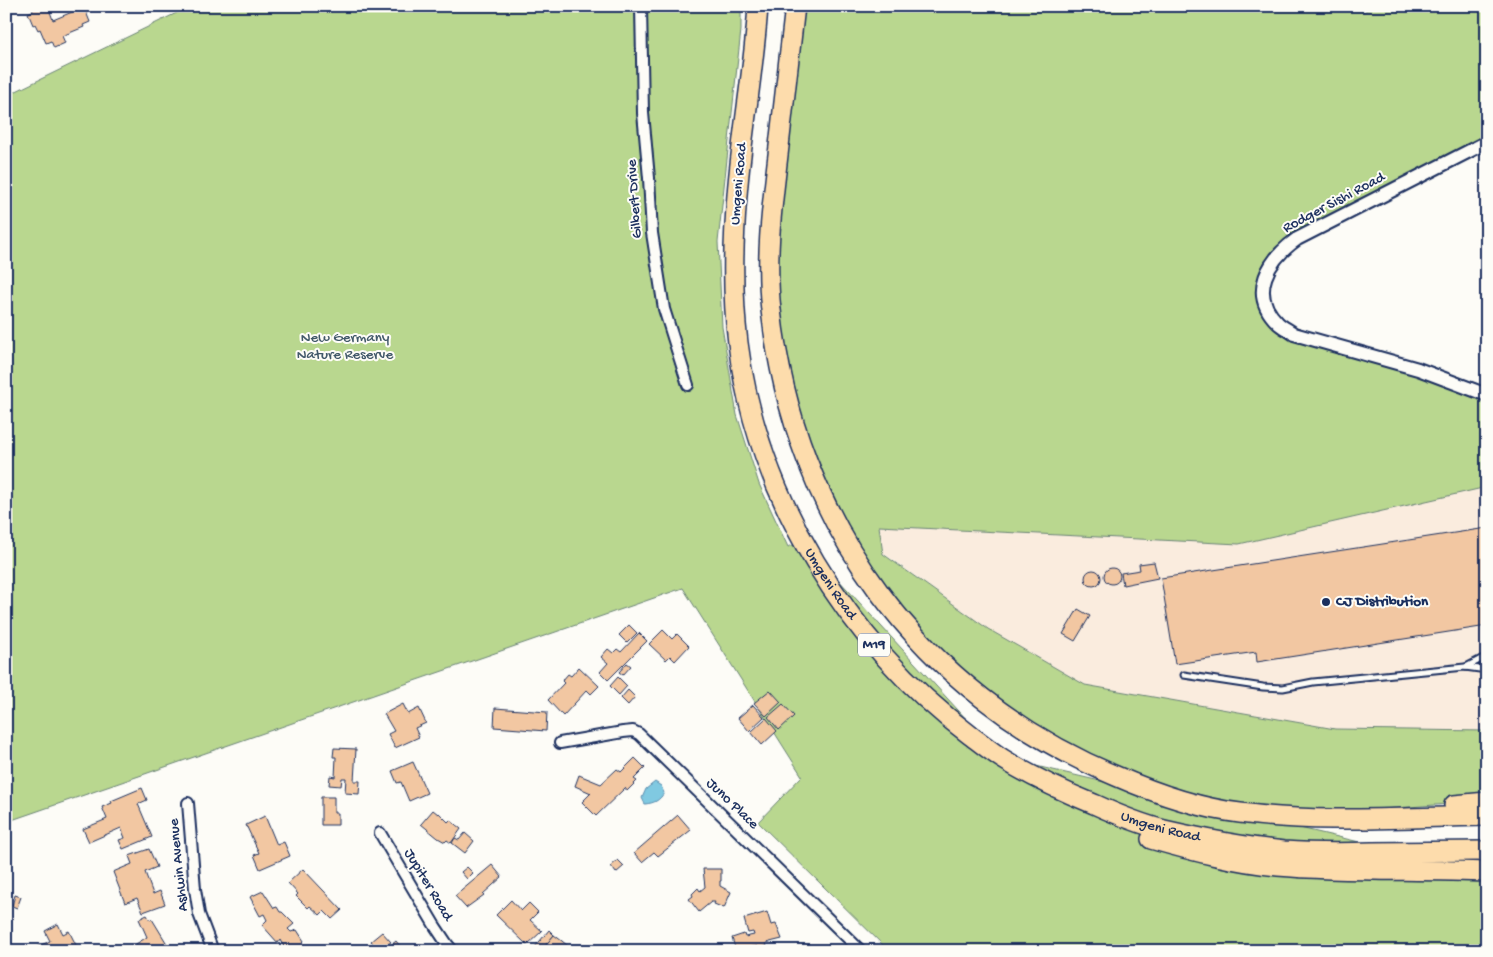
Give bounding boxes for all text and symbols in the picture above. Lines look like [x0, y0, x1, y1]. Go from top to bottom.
street label: Umgeni Road [726, 141, 752, 226]
street label: Gilbert Drive [623, 159, 647, 239]
street label: Rodger Sishi Road [1280, 168, 1389, 237]
park label: New Germany Nature Reserve [297, 329, 393, 364]
street label: Umgeni Road [800, 545, 861, 625]
place label: CJ Distribution [1335, 593, 1429, 611]
marker: CJ Distribution [1320, 596, 1332, 608]
road number: M19 [858, 634, 890, 656]
street label: Juno Place [702, 775, 762, 834]
street label: Umgeni Road [1118, 807, 1203, 847]
street label: Ashwin Avenue [165, 818, 193, 912]
street label: Jupiter Road [399, 846, 457, 925]

